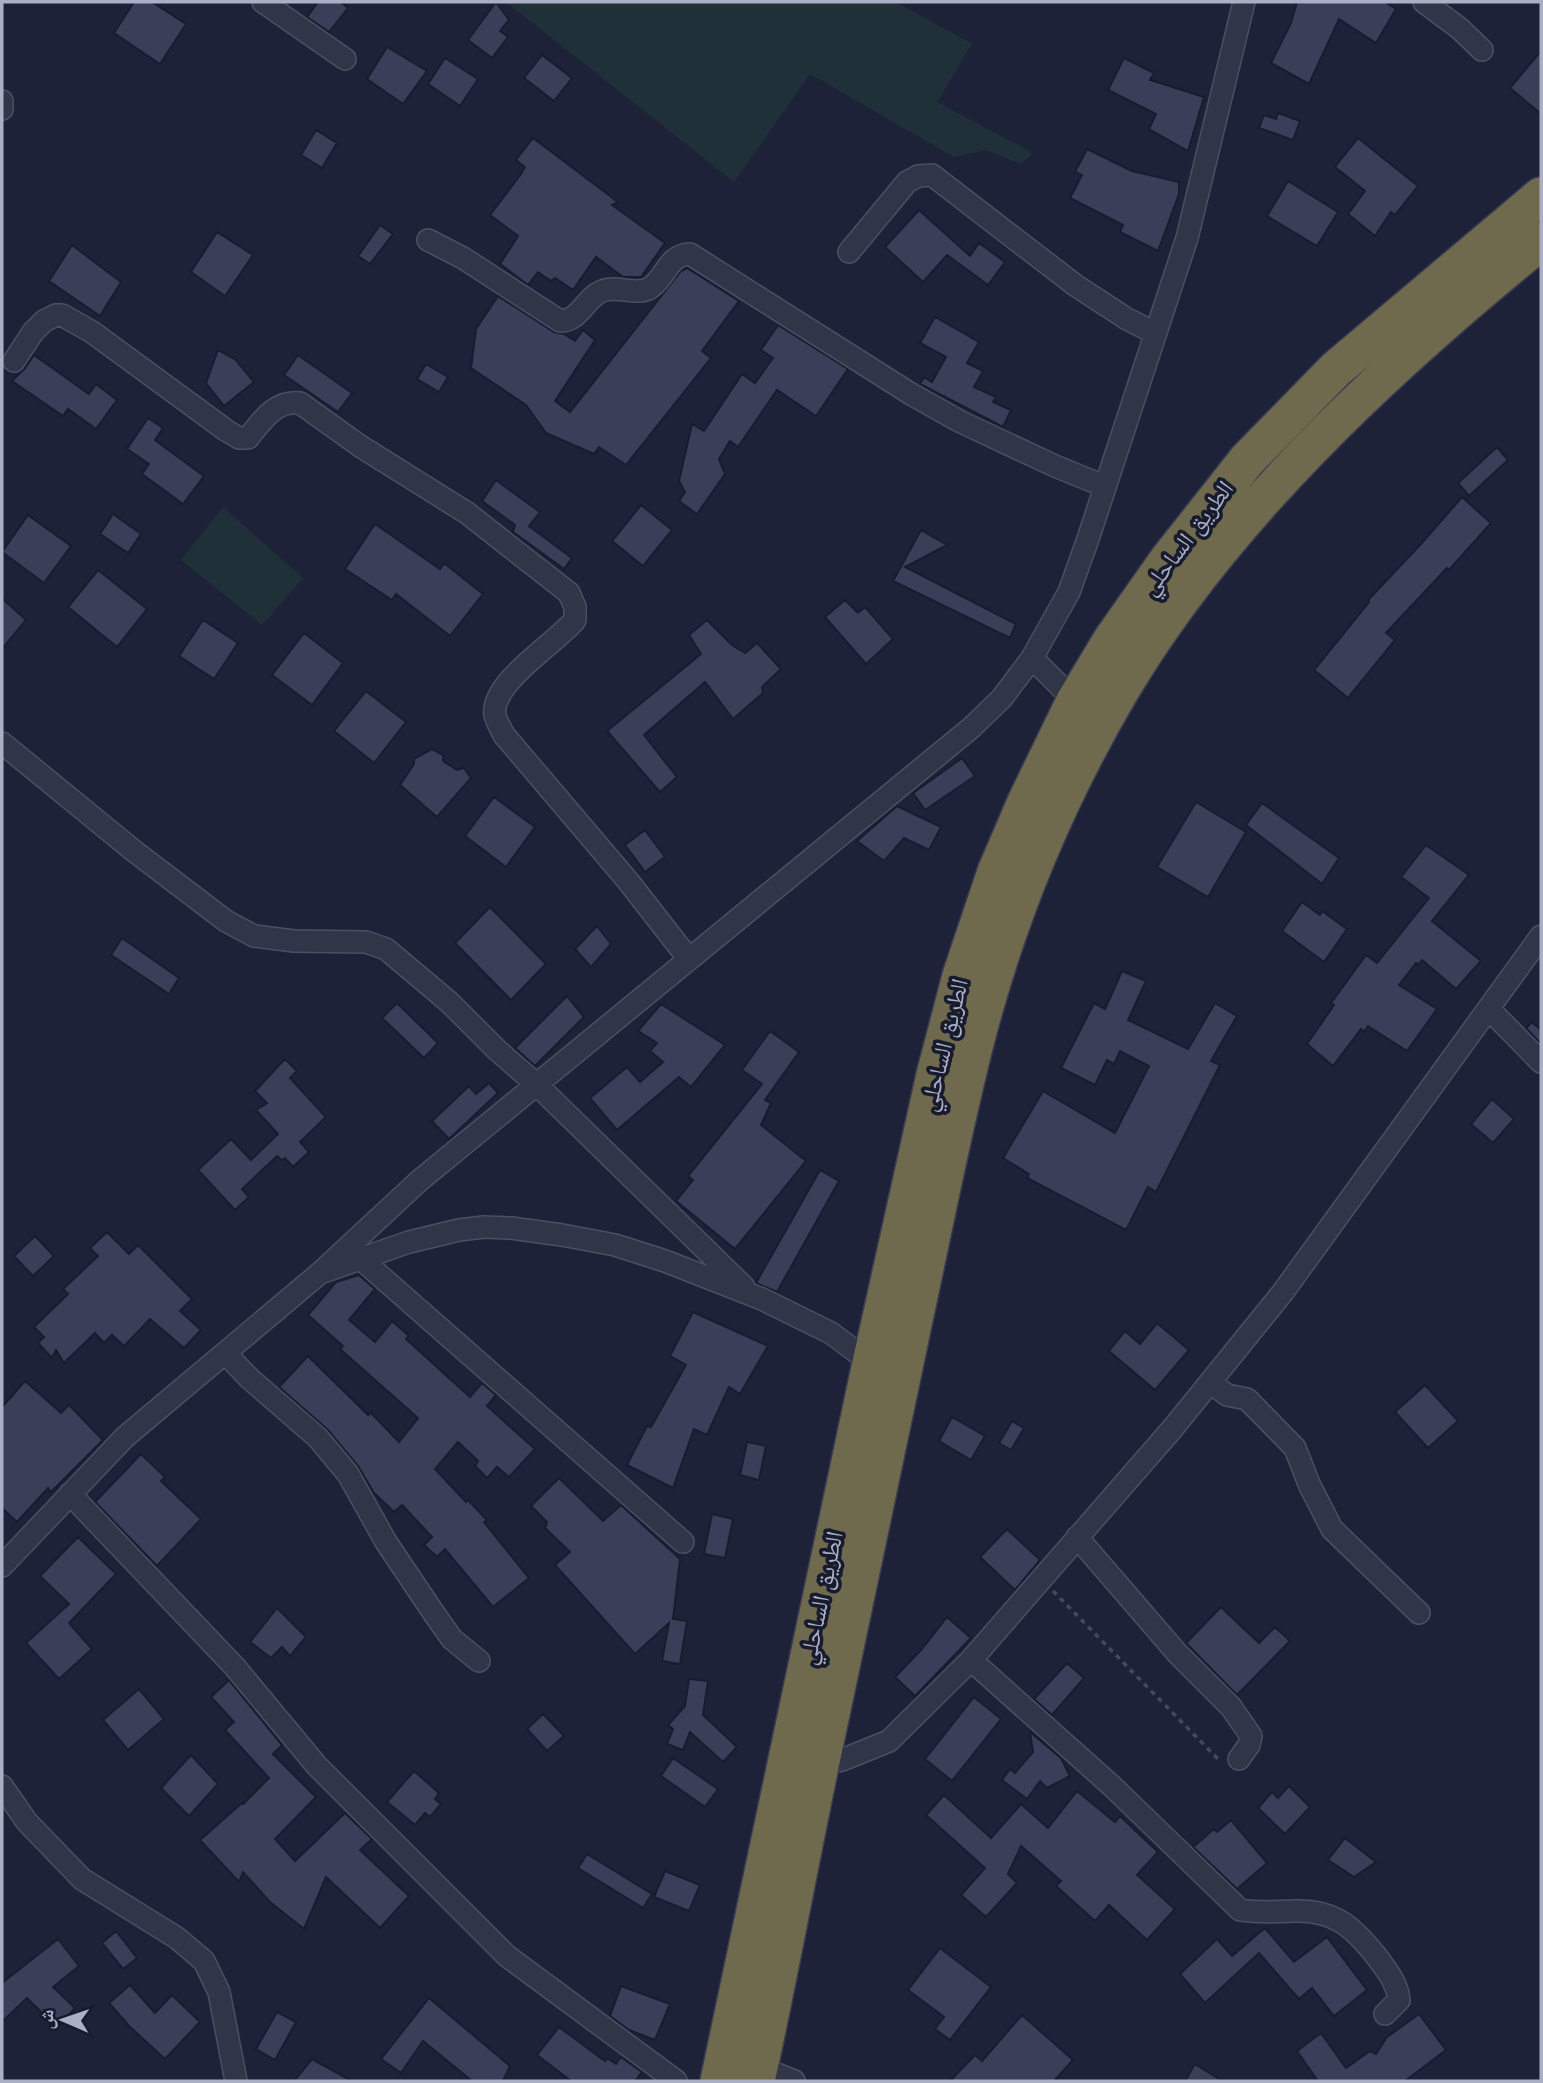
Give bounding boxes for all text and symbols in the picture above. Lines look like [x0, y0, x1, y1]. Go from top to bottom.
street label: الطريق الساحلي [1132, 473, 1243, 604]
street label: الطريق الساحلي [911, 975, 979, 1116]
street label: الطريق الساحلي [790, 1528, 854, 1669]
north arrow [28, 1985, 98, 2055]
text: ش [33, 2009, 60, 2030]

